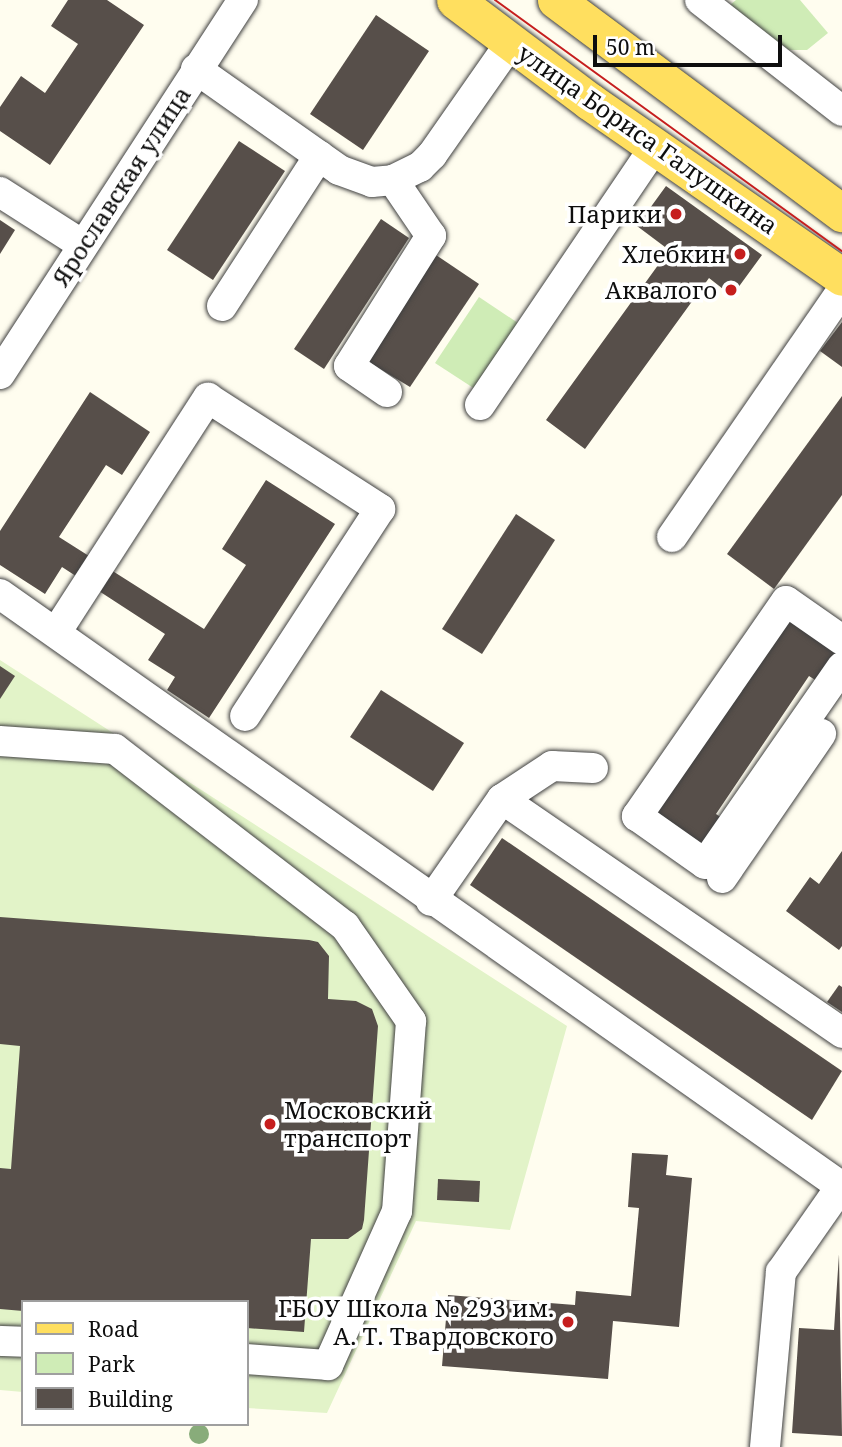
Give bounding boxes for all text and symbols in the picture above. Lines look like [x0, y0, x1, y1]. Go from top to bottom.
scale bar [597, 21, 786, 65]
text: 50 m [606, 33, 655, 61]
street label: улица Бориса Галушкина [512, 38, 784, 240]
street label: Ярославская улица [46, 81, 196, 291]
place label: Парики [568, 200, 662, 228]
marker: Парики [668, 206, 684, 222]
place label: Хлебкин [622, 240, 726, 268]
marker: Хлебкин [732, 246, 748, 262]
place label: Аквалого [605, 276, 717, 304]
marker: Аквалого [723, 282, 739, 298]
place label: Московский транспорт [284, 1096, 432, 1152]
marker: Московский транспорт [262, 1116, 278, 1132]
place label: ГБОУ Школа № 293 им. А. Т. Твардовского [278, 1294, 554, 1350]
legend [21, 1300, 248, 1426]
marker: ГБОУ Школа № 293 им. А. Т. Твардовского [560, 1314, 576, 1330]
text: Road [88, 1315, 139, 1343]
text: Park [88, 1350, 135, 1378]
text: Building [88, 1385, 173, 1413]

